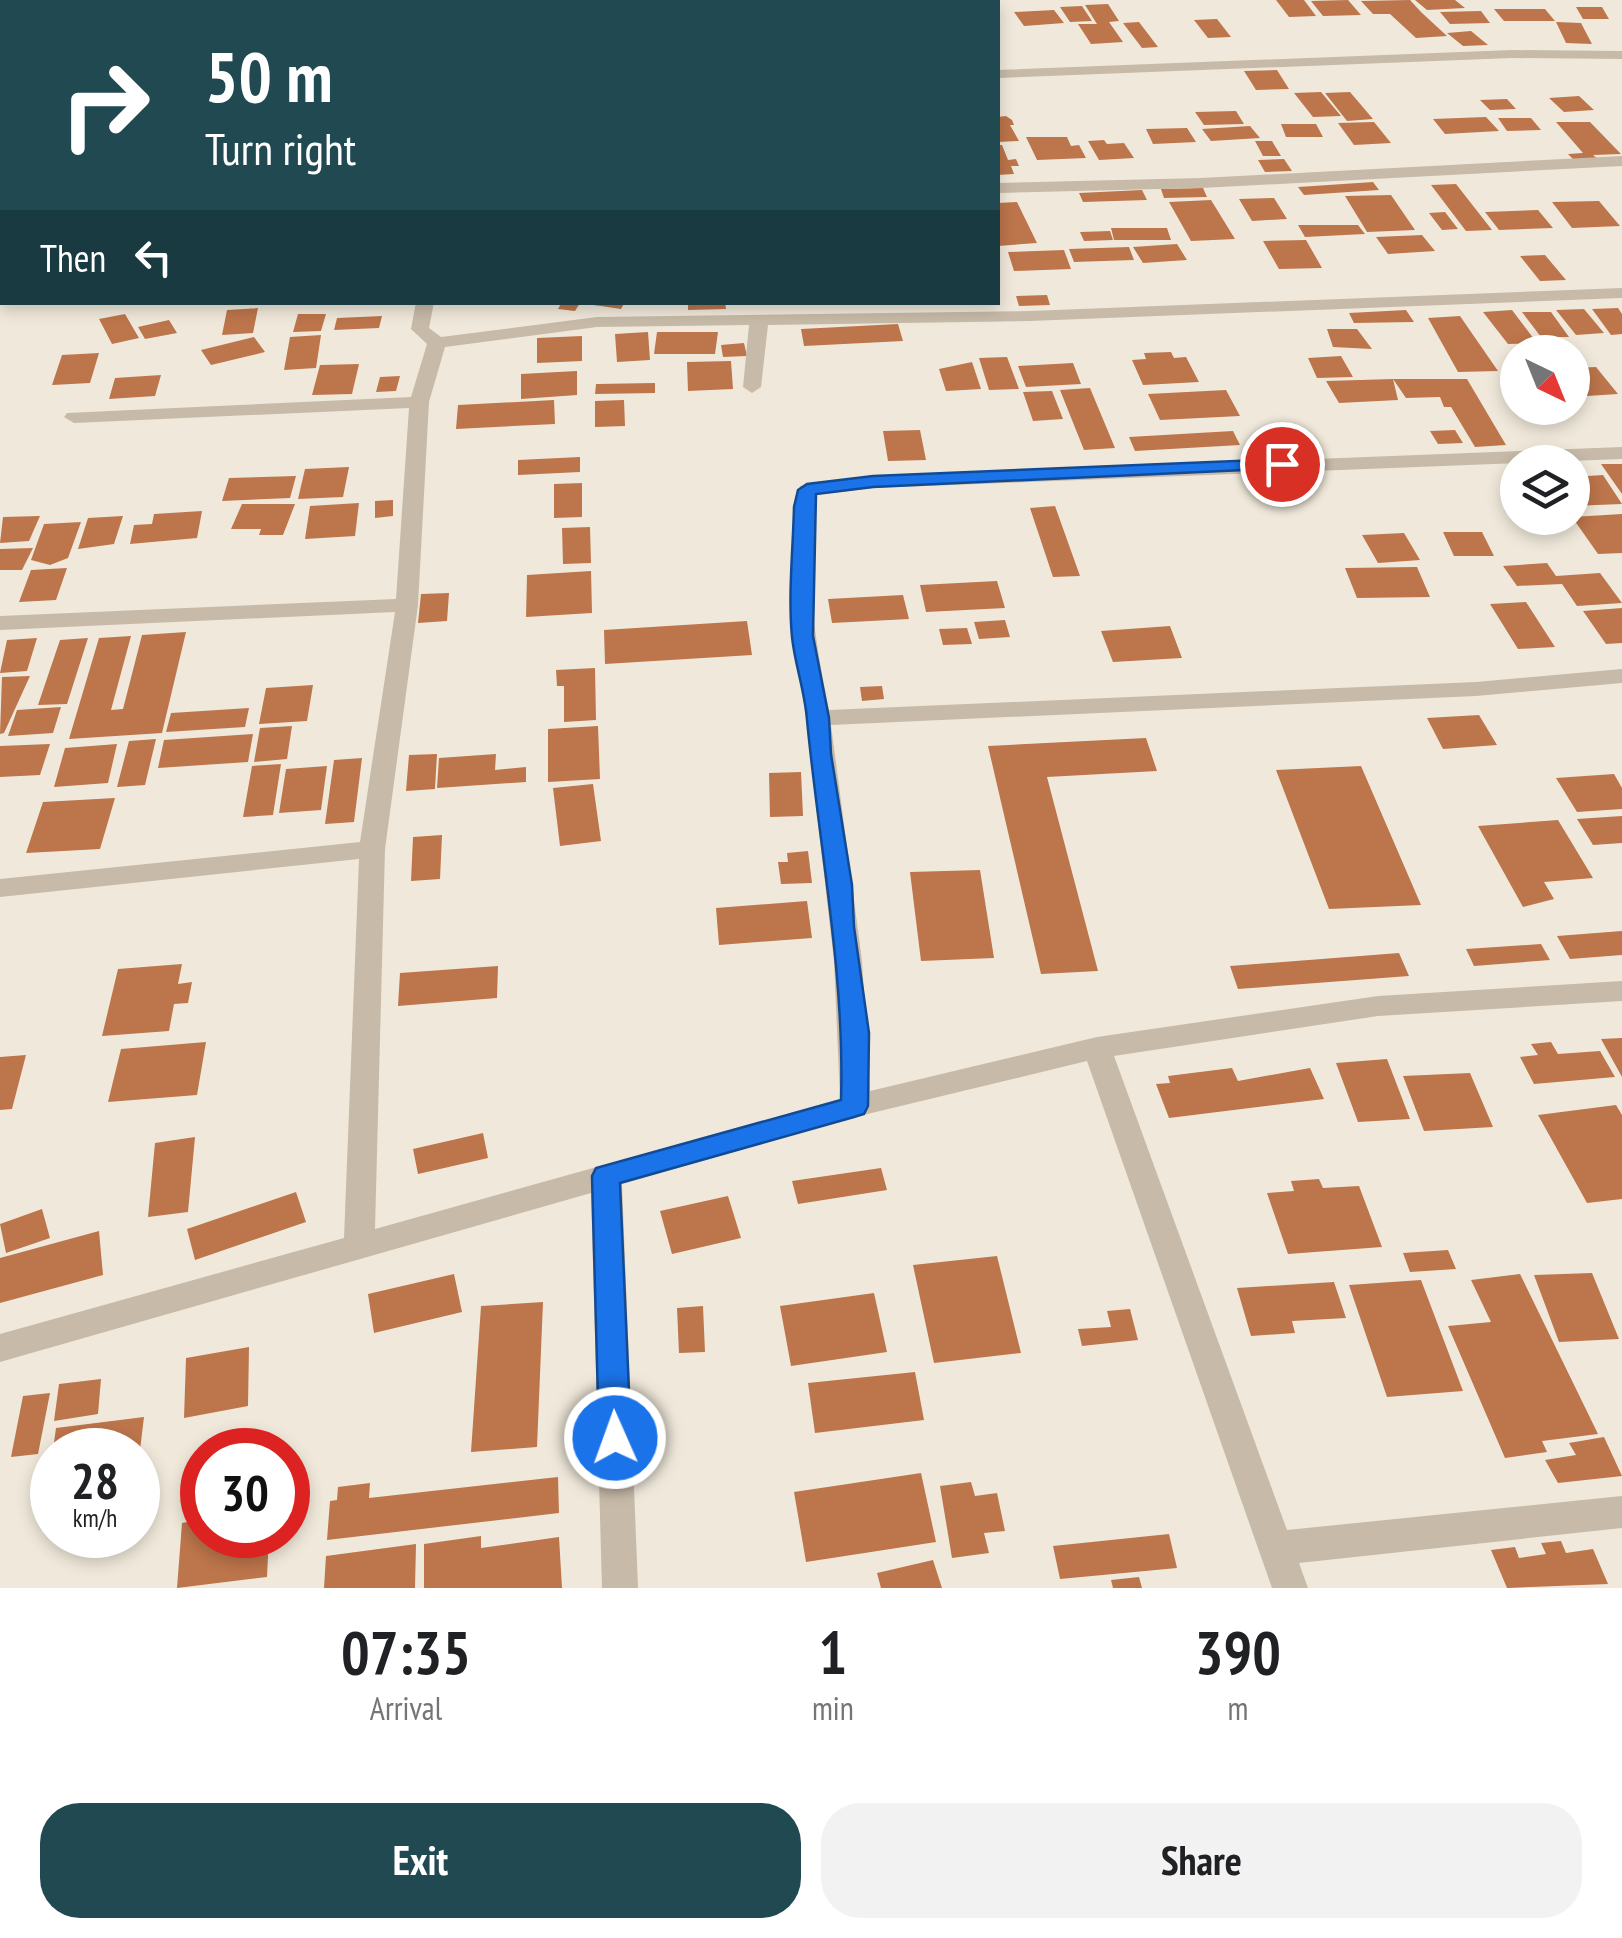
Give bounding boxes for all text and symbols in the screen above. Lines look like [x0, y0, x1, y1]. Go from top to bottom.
text: 50 m [205, 31, 333, 121]
icon: right [40, 40, 170, 170]
text: Turn right [205, 119, 356, 177]
icon: left [126, 230, 181, 285]
text: Then [40, 233, 106, 282]
north arrow [1500, 335, 1590, 425]
map controls [1500, 335, 1590, 535]
pin [1240, 422, 1325, 507]
icon: arrive [1255, 437, 1310, 492]
button: layers [1500, 445, 1590, 535]
position arrow [563, 1386, 667, 1490]
speed limit sign: 30 [180, 1428, 310, 1558]
text: 28 [71, 1448, 119, 1513]
text: km/h [73, 1502, 117, 1534]
text: 07:35 [341, 1613, 471, 1691]
text: 1 [819, 1613, 847, 1691]
text: 390 [1195, 1613, 1281, 1691]
text: Arrival [370, 1687, 442, 1729]
text: min [812, 1687, 854, 1729]
text: m [1227, 1687, 1248, 1729]
button: Exit [40, 1803, 801, 1918]
button: Share [821, 1803, 1582, 1918]

